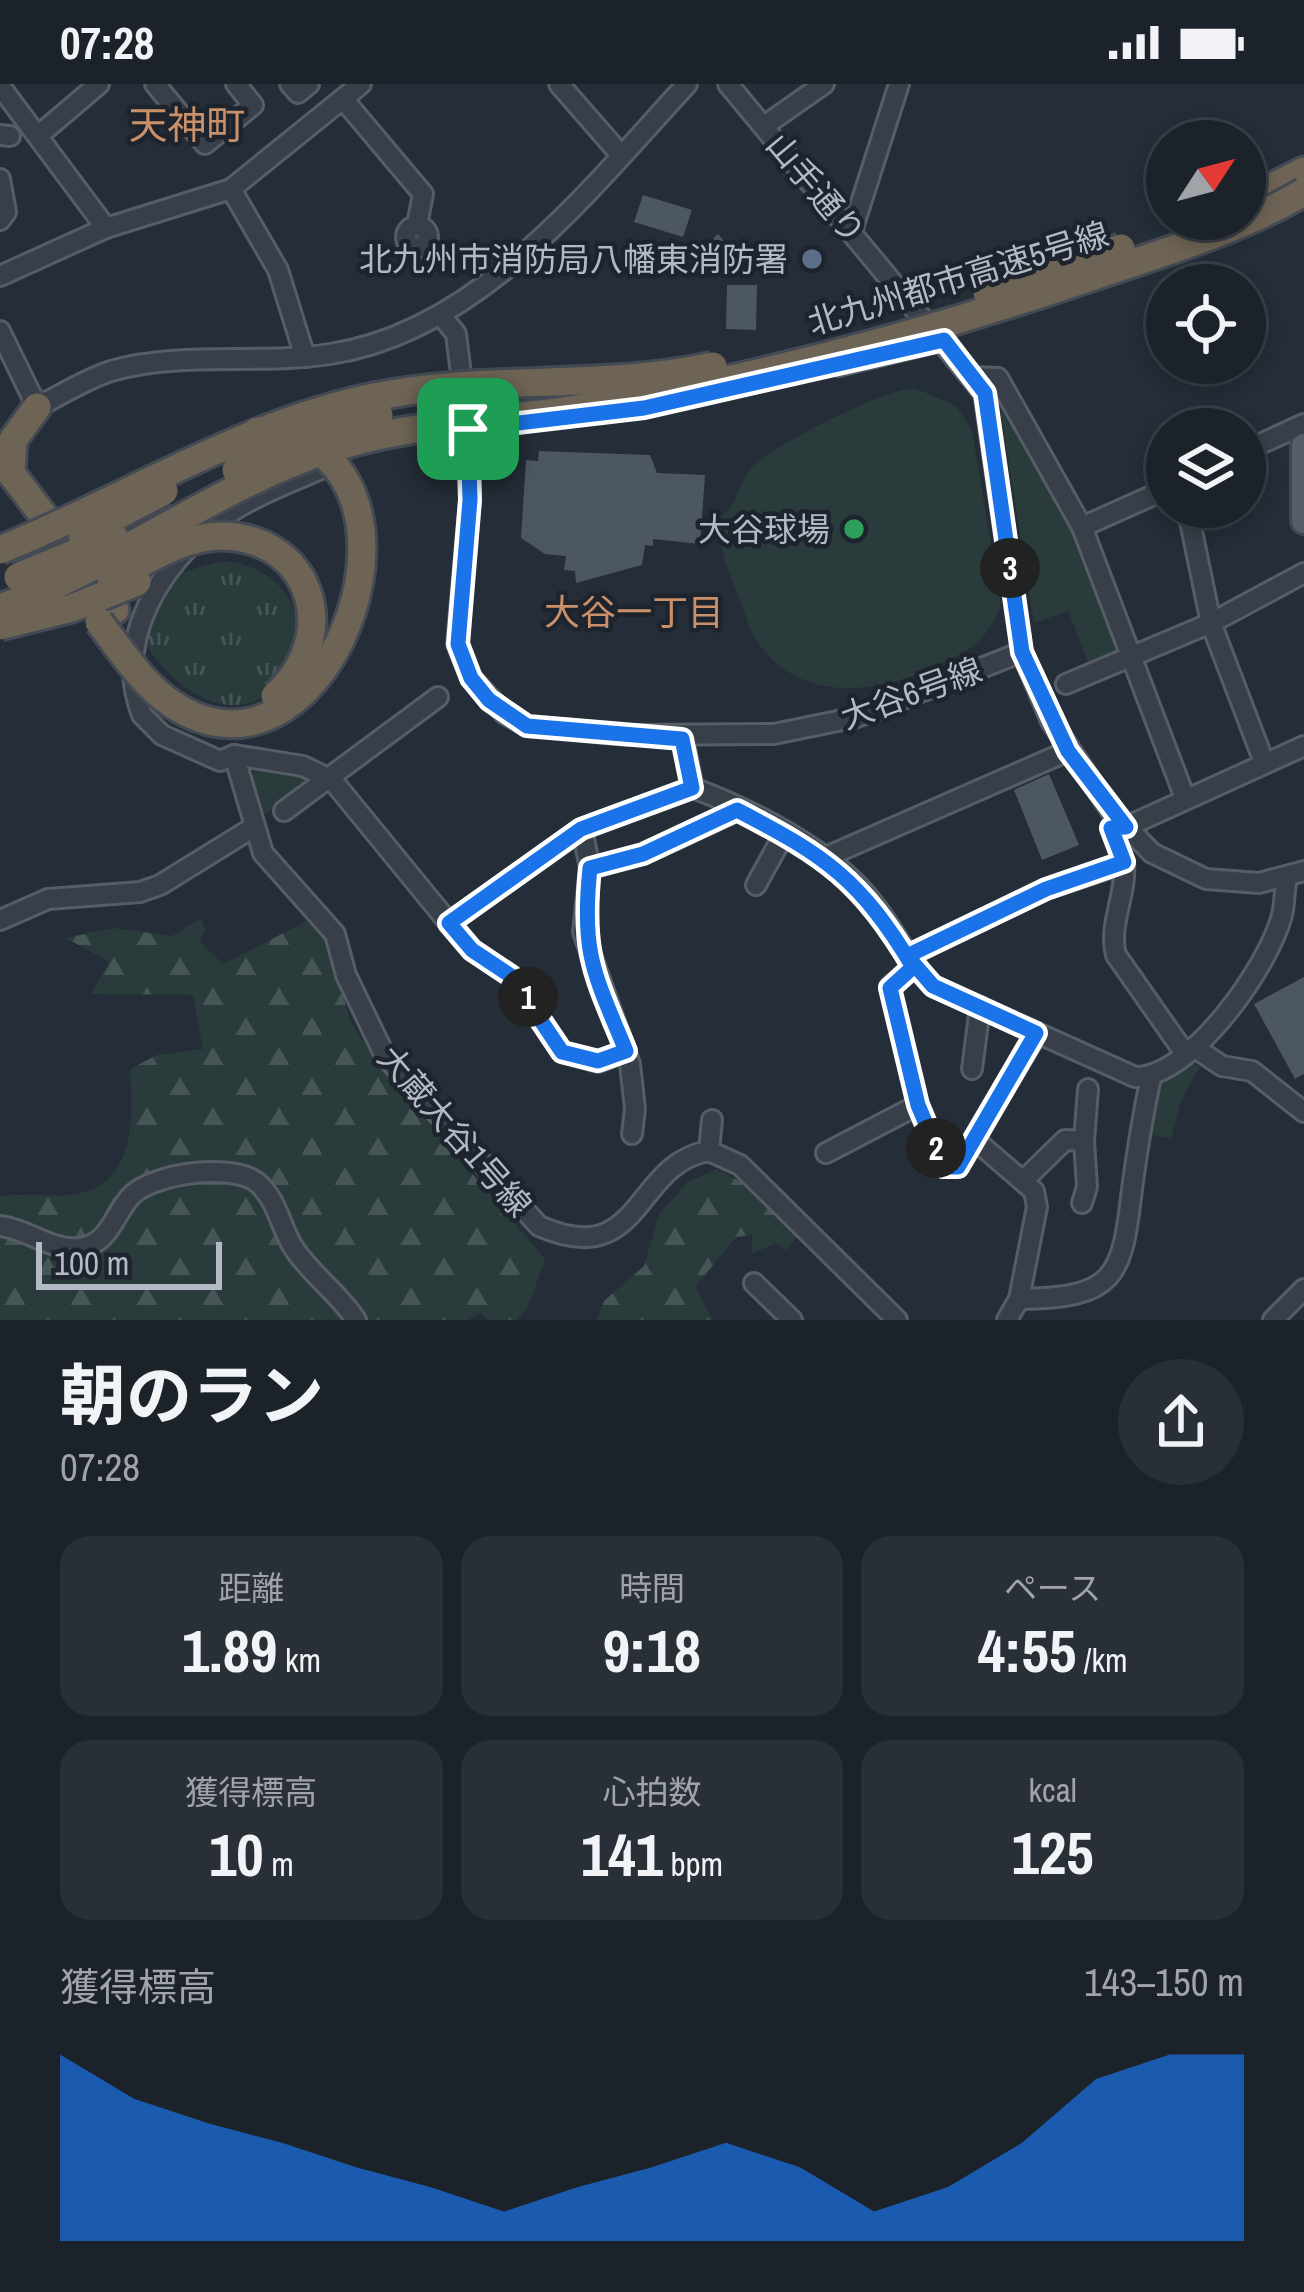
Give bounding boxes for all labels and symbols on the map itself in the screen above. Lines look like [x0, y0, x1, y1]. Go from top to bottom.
district label: 天神町 [128, 99, 246, 151]
north arrow [1146, 120, 1266, 240]
street label: 山手通り [757, 123, 875, 253]
street label: 北九州都市高速5号線 [802, 211, 1114, 345]
place label: 北九州市消防局八幡東消防署 [359, 237, 788, 281]
marker: 北九州市消防局八幡東消防署 [799, 246, 825, 272]
pin [417, 378, 519, 480]
place label: 大谷球場 [698, 507, 830, 551]
marker: 大谷球場 [841, 516, 867, 542]
pin: 3 [980, 538, 1040, 598]
district label: 大谷一丁目 [544, 588, 724, 636]
street label: 大谷6号線 [834, 647, 988, 739]
pin: 1 [498, 967, 558, 1027]
street label: 大蔵大谷1号線 [369, 1036, 541, 1226]
pin: 2 [906, 1118, 966, 1178]
scale bar [36, 1236, 222, 1289]

